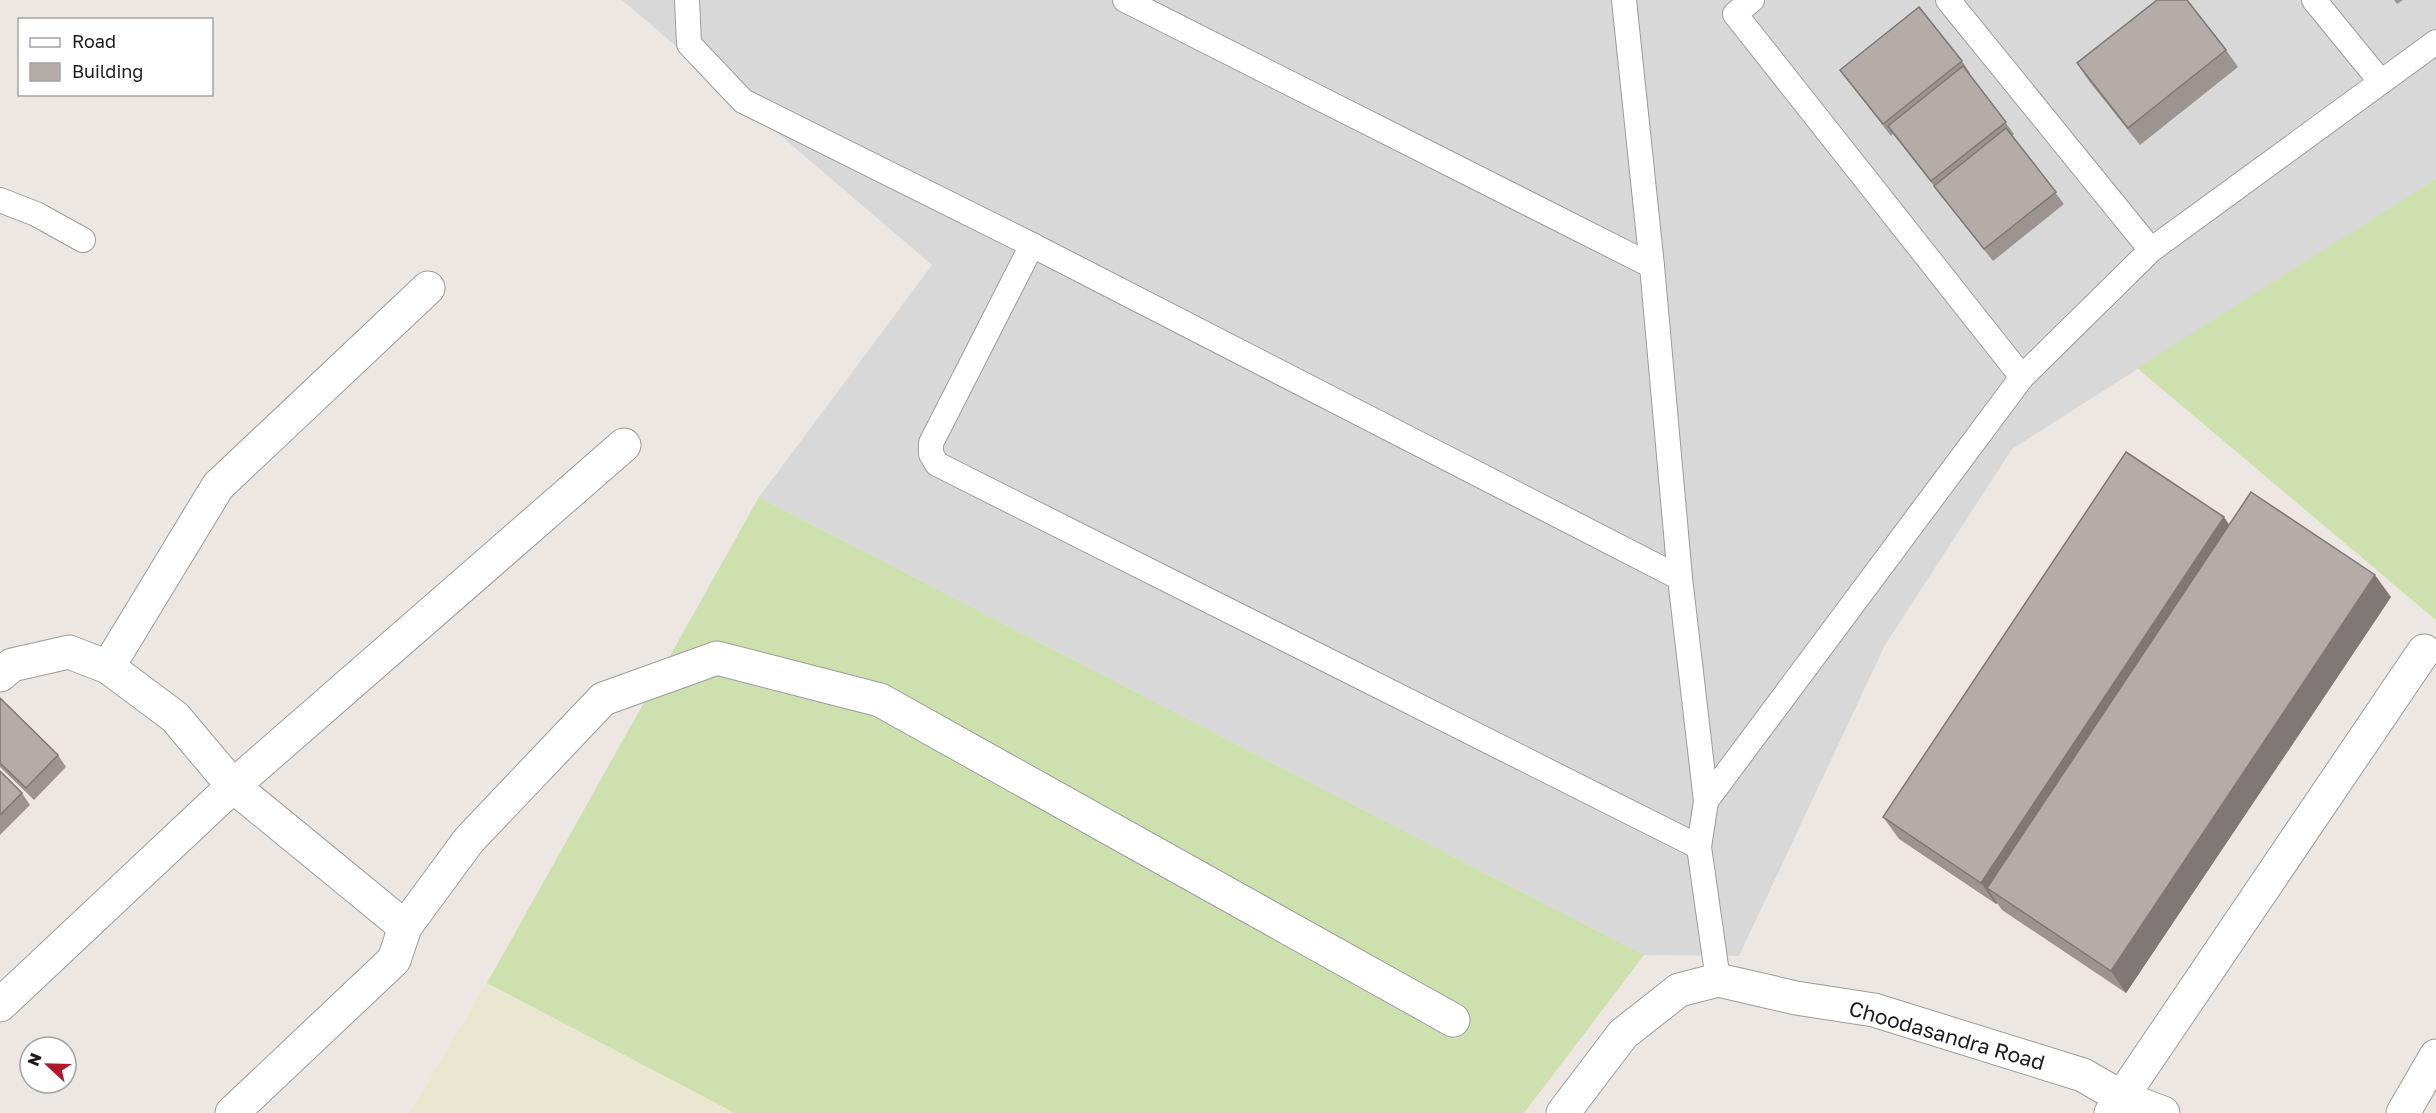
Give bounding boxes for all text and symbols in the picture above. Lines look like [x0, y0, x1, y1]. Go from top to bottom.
legend [18, 18, 213, 96]
text: Road [72, 30, 116, 52]
text: Building [72, 60, 143, 82]
street label: Choodasandra Road [1846, 995, 2048, 1075]
north arrow [18, 1035, 78, 1095]
text: N [23, 1050, 46, 1069]

